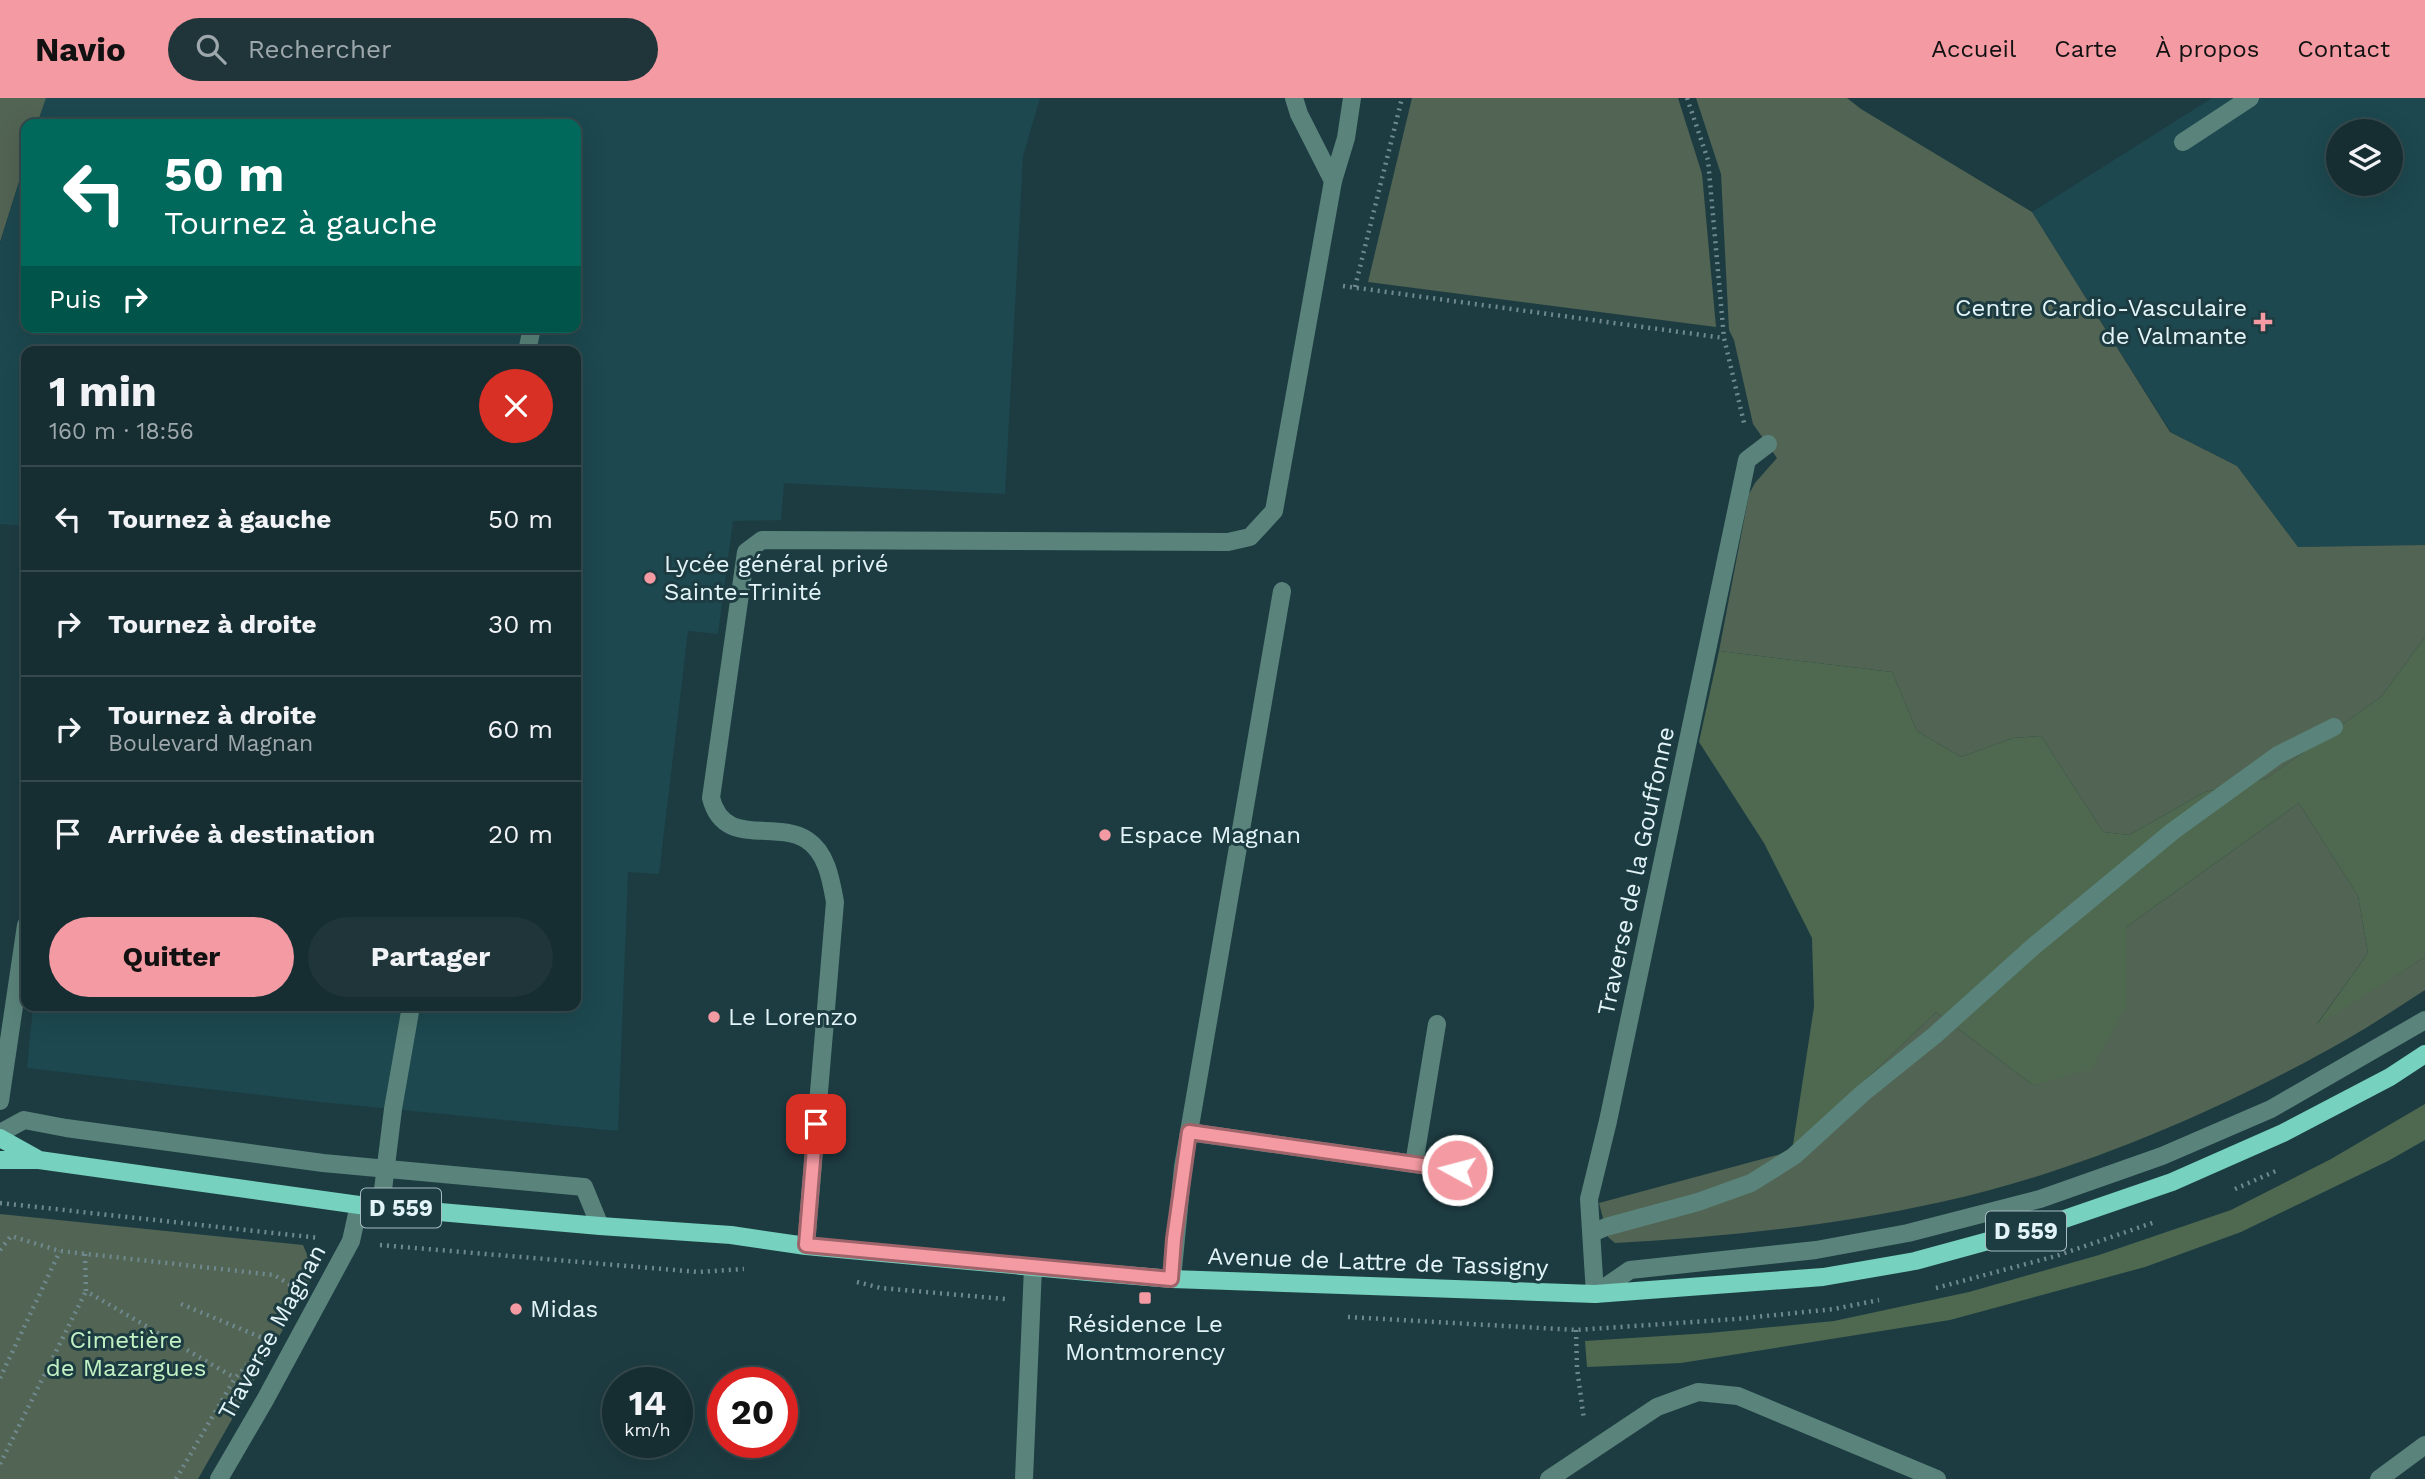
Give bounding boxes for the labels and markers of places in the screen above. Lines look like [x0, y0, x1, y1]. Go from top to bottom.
place label: Centre Cardio-Vasculaire de Valmante [1955, 294, 2247, 350]
marker: Centre Cardio-Vasculaire de Valmante [2253, 312, 2273, 332]
place label: Lycée général privé Sainte-Trinité [664, 550, 889, 606]
marker: Lycée général privé Sainte-Trinité [642, 570, 658, 586]
place label: Espace Magnan [1119, 821, 1301, 849]
marker: Espace Magnan [1097, 827, 1113, 843]
place label: Le Lorenzo [728, 1003, 858, 1031]
marker: Le Lorenzo [706, 1009, 722, 1025]
pin [786, 1094, 846, 1154]
marker: Résidence Le Montmorency [1137, 1290, 1153, 1306]
place label: Midas [530, 1295, 598, 1323]
marker: Midas [508, 1301, 524, 1317]
place label: Résidence Le Montmorency [1065, 1310, 1226, 1366]

